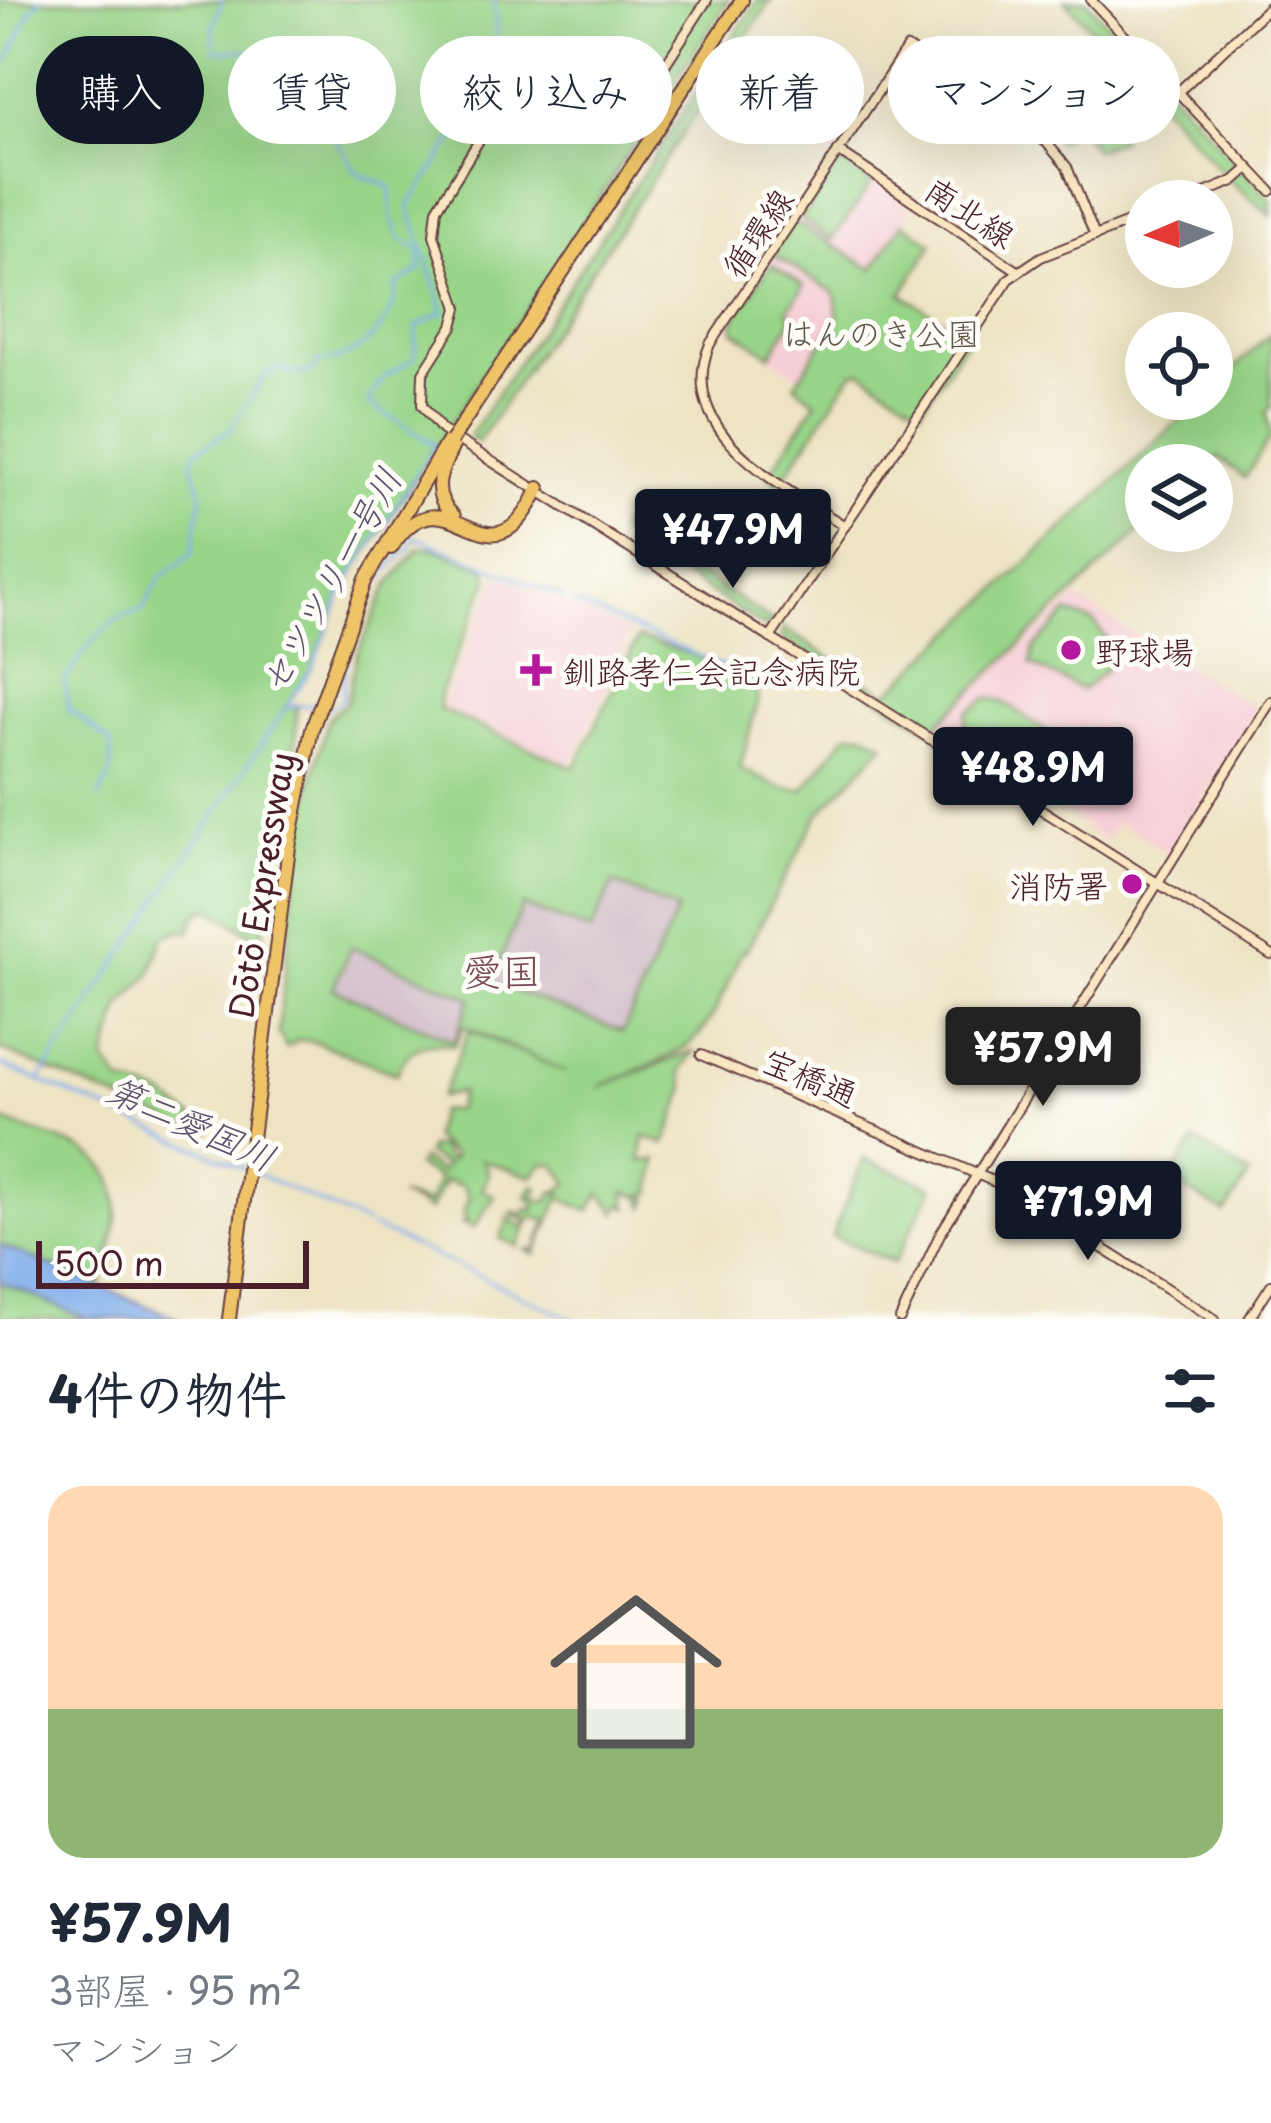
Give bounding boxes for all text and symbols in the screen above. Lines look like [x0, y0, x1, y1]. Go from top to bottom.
chip: 購入 [36, 36, 204, 144]
chip: 賃貸 [228, 36, 396, 144]
chip: 絞り込み [420, 36, 672, 144]
chip: 新着 [696, 36, 864, 144]
chip: マンション [888, 36, 1180, 144]
street label: 南北線 [916, 163, 1026, 259]
street label: 循環線 [708, 177, 804, 287]
north arrow [1125, 180, 1233, 288]
map controls [1125, 180, 1233, 552]
park label: はんのき公園 [782, 307, 980, 357]
button: locate [1125, 312, 1233, 420]
button: layers [1125, 444, 1233, 552]
water label: セツツリ一号川 [244, 457, 414, 703]
pin: ¥47.9M [635, 489, 831, 591]
text: ¥47.9M [662, 498, 804, 557]
place label: 野球場 [1095, 625, 1194, 675]
marker: 野球場 [1058, 637, 1084, 663]
place label: 釧路孝仁会記念病院 [563, 645, 860, 695]
marker: 釧路孝仁会記念病院 [520, 654, 552, 686]
pin: ¥48.9M [935, 727, 1131, 829]
text: ¥48.9M [960, 736, 1106, 795]
street label: Dōtō Expressway [214, 749, 306, 1021]
place label: 消防署 [1009, 859, 1108, 909]
marker: 消防署 [1119, 871, 1145, 897]
district label: 愛国 [463, 940, 541, 999]
pin: ¥57.9M [945, 1007, 1141, 1109]
text: ¥57.9M [973, 1016, 1114, 1075]
street label: 宝橋通 [756, 1034, 866, 1118]
water label: 第二愛国川 [99, 1061, 285, 1183]
pin: ¥71.9M [990, 1161, 1186, 1263]
text: ¥71.9M [1022, 1170, 1154, 1229]
scale bar [36, 1235, 309, 1288]
text: 500 m [54, 1237, 164, 1287]
text: 4件の物件 [48, 1353, 287, 1430]
icon: filters [1157, 1358, 1223, 1424]
icon: home [528, 1564, 744, 1780]
text: ¥57.9M [48, 1882, 232, 1959]
text: 3部屋 · 95 m² [48, 1959, 302, 2018]
text: マンション [48, 2018, 241, 2077]

